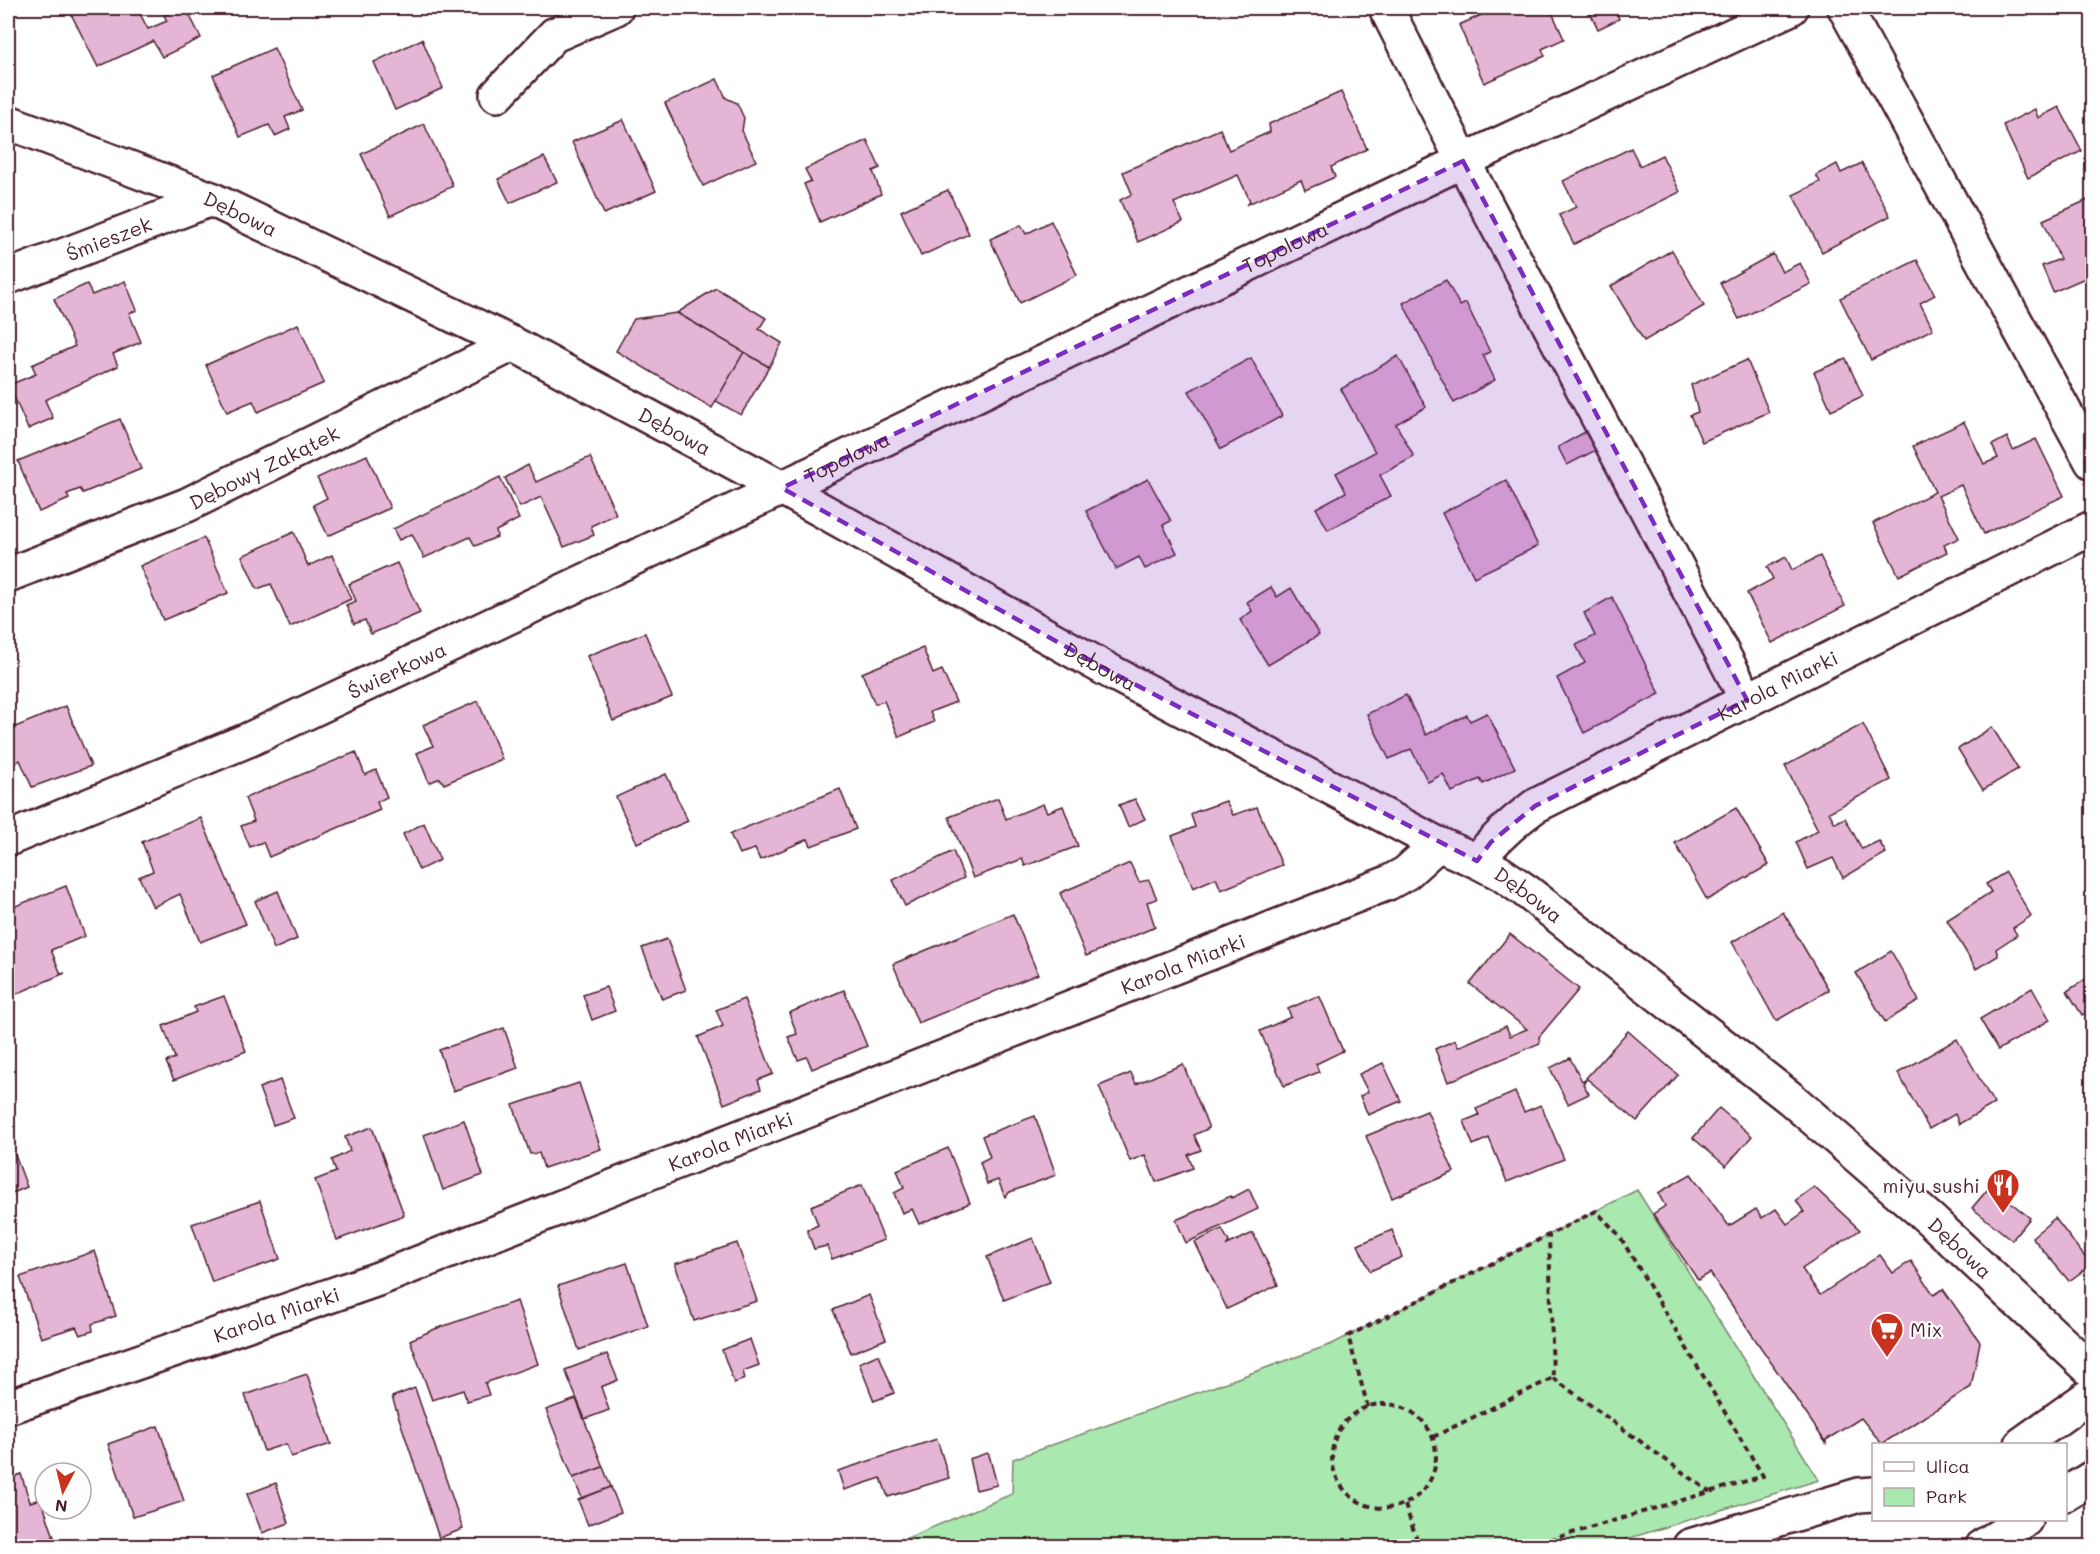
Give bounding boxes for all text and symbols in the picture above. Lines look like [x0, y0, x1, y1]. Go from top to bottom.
street label: Dębowa [200, 184, 282, 242]
street label: Śmieszek [62, 210, 155, 266]
street label: Topolowa [1238, 215, 1332, 278]
street label: Dębowa [634, 401, 716, 461]
street label: Dębowy Zakątek [185, 419, 343, 515]
street label: Topolowa [800, 425, 894, 489]
street label: Świerkowa [343, 635, 450, 704]
street label: Dębowa [1060, 635, 1141, 696]
street label: Karola Miarki [1713, 644, 1842, 726]
street label: Dębowa [1490, 860, 1568, 928]
street label: Karola Miarki [1117, 927, 1249, 1000]
street label: Karola Miarki [664, 1105, 796, 1177]
restaurant icon: miyu sushi [1985, 1167, 2021, 1214]
place label: miyu sushi [1882, 1172, 1980, 1198]
street label: Dębowa [1923, 1211, 1998, 1284]
street label: Karola Miarki [210, 1280, 343, 1348]
supermarket icon: Mix [1869, 1311, 1905, 1358]
place label: Mix [1910, 1316, 1942, 1342]
legend [1872, 1443, 2067, 1521]
text: Ulica [1926, 1454, 1970, 1478]
north arrow [33, 1461, 93, 1521]
text: Park [1926, 1484, 1967, 1508]
text: N [54, 1495, 68, 1518]

